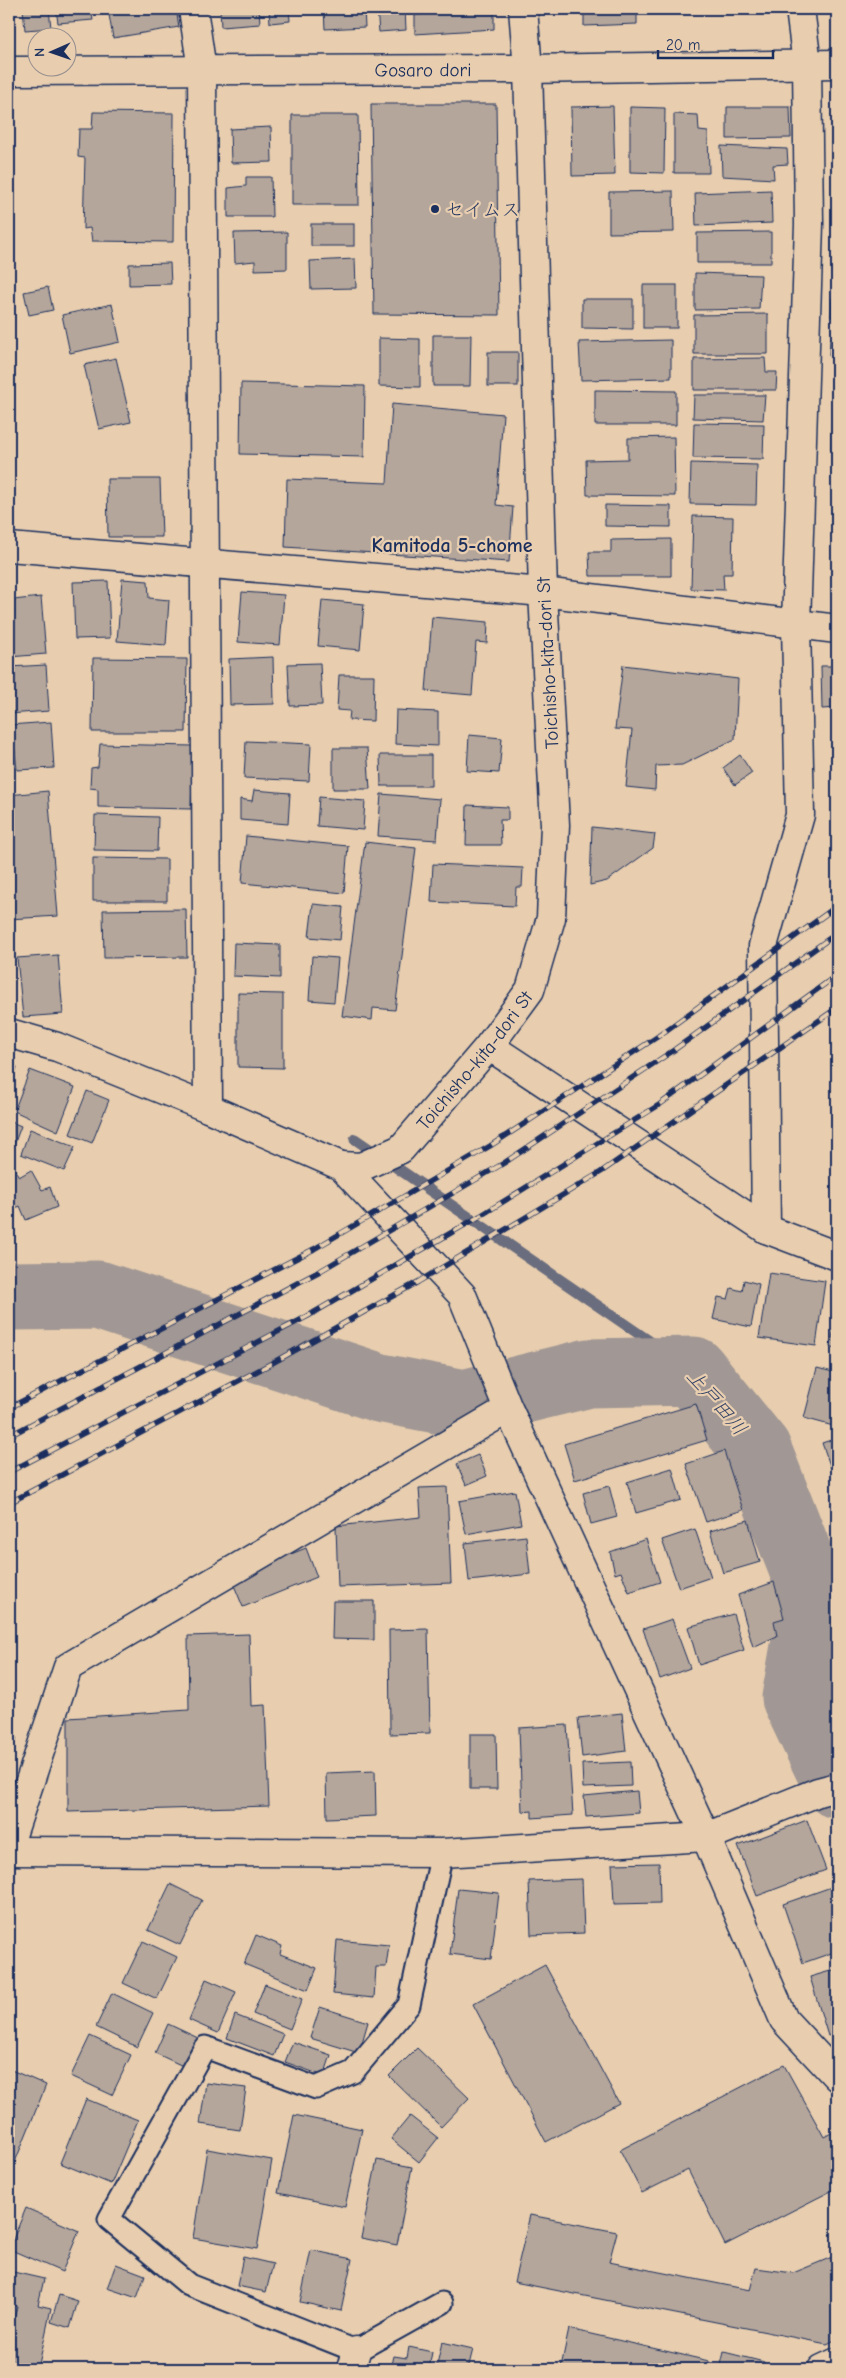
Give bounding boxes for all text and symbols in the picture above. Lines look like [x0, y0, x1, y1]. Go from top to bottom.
north arrow [28, 28, 78, 78]
scale bar [658, 28, 774, 60]
text: 20 m [666, 36, 700, 54]
text: N [31, 48, 48, 57]
street label: Gosaro dori [375, 59, 471, 82]
place label: セイムス [445, 199, 520, 221]
marker: セイムス [429, 203, 441, 215]
district label: Kamitoda 5-chome [371, 534, 533, 557]
street label: Toichisho-kita-dori St [532, 576, 563, 749]
street label: Toichisho-kita-dori St [412, 987, 538, 1135]
water label: 上戸田川 [682, 1365, 752, 1440]

